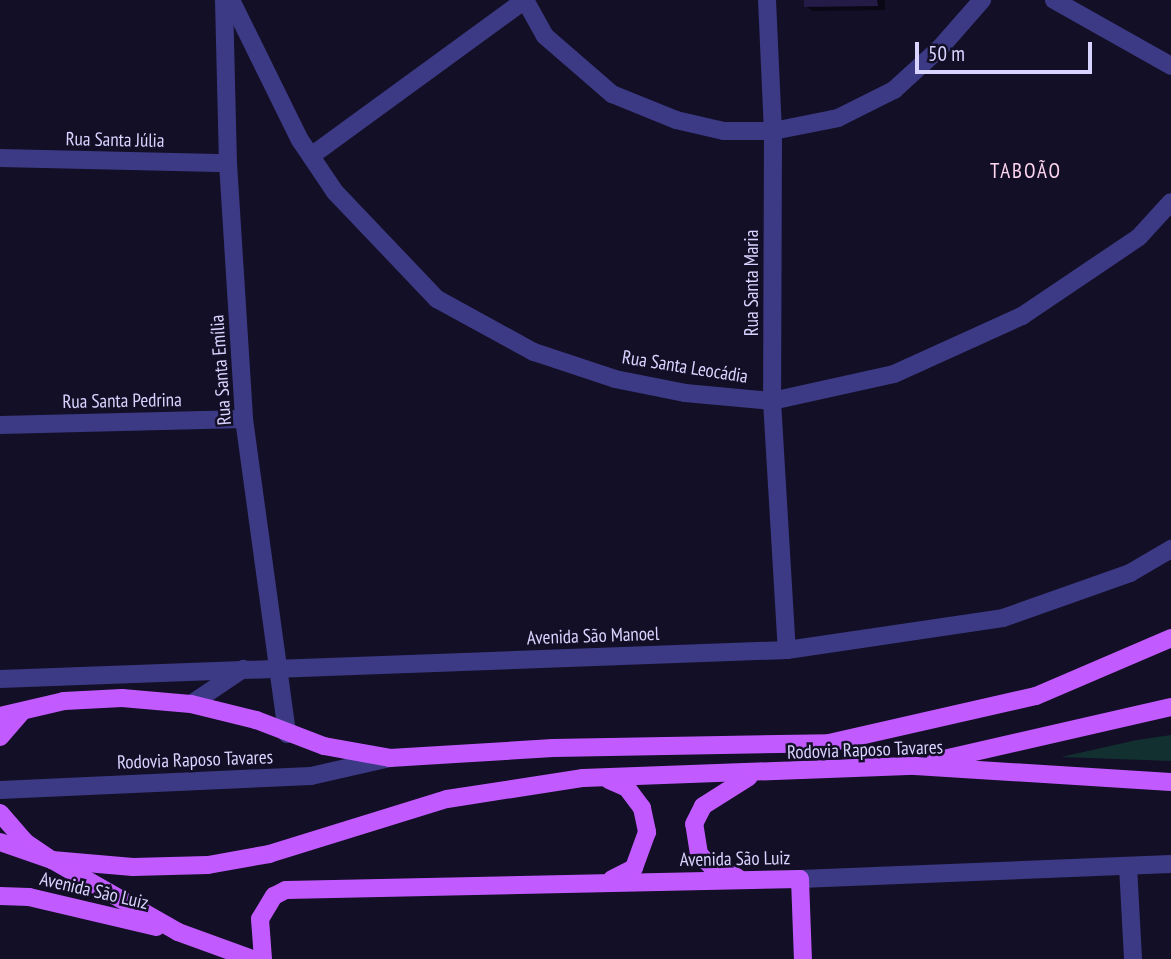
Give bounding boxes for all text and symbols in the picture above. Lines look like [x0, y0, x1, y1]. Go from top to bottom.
scale bar [919, 28, 1096, 72]
text: 50 m [928, 40, 965, 67]
street label: Rua Santa Júlia [65, 128, 165, 152]
district label: TABOÃO [991, 158, 1061, 184]
street label: Rua Santa Maria [741, 230, 763, 336]
street label: Rua Santa Emília [206, 314, 236, 426]
street label: Rua Santa Leocádia [620, 346, 750, 388]
street label: Rua Santa Pedrina [62, 389, 182, 413]
street label: Avenida São Manoel [526, 622, 660, 650]
street label: Rodovia Raposo Tavares [786, 736, 944, 764]
street label: Rodovia Raposo Tavares [116, 746, 274, 774]
street label: Avenida São Luiz [679, 847, 791, 871]
street label: Avenida São Luiz [37, 867, 151, 915]

